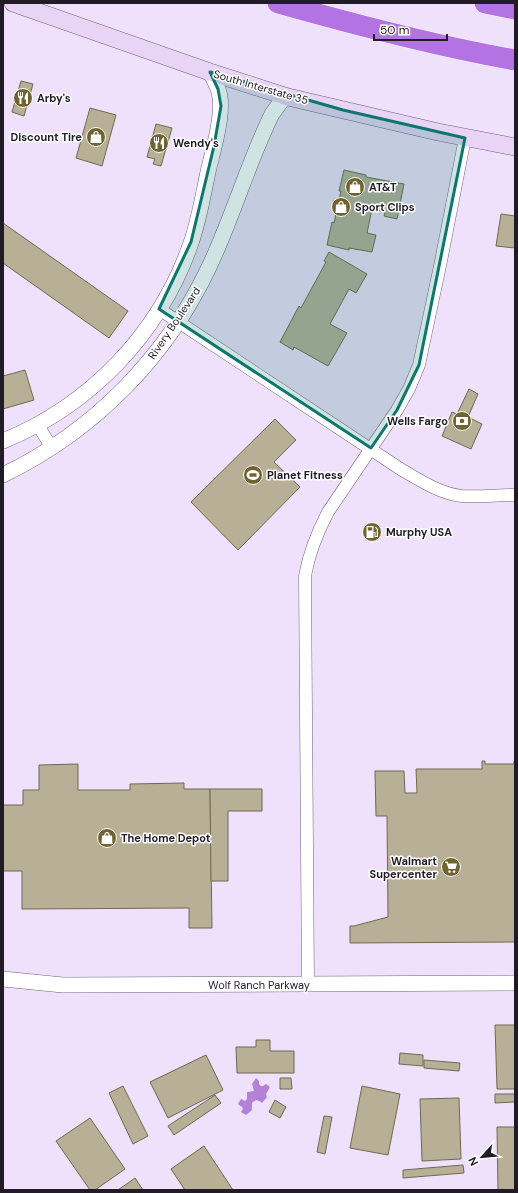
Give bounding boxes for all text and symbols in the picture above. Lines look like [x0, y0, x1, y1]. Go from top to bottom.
scale bar [374, 16, 447, 42]
text: 50 m [380, 22, 409, 38]
street label: South Interstate 35 [212, 67, 310, 107]
restaurant icon: Arby's [12, 87, 34, 109]
place label: Arby's [37, 91, 71, 105]
shop icon: Discount Tire [85, 126, 107, 148]
place label: Discount Tire [10, 130, 82, 144]
restaurant icon: Wendy's [148, 132, 170, 154]
place label: Wendy's [173, 136, 219, 150]
shop icon: AT&T [344, 176, 366, 198]
place label: AT&T [369, 180, 397, 194]
shop icon: Sport Clips [330, 196, 352, 218]
place label: Sport Clips [355, 200, 415, 214]
street label: Rivery Boulevard [145, 284, 203, 362]
bank icon: Wells Fargo [451, 410, 473, 432]
place label: Wells Fargo [387, 414, 448, 428]
sports icon: Planet Fitness [242, 464, 264, 486]
place label: Planet Fitness [267, 468, 343, 482]
fuel station icon: Murphy USA [361, 521, 383, 543]
place label: Murphy USA [386, 525, 452, 539]
shop icon: The Home Depot [96, 827, 118, 849]
place label: The Home Depot [121, 831, 211, 845]
place label: Walmart Supercenter [370, 854, 437, 881]
supermarket icon: Walmart Supercenter [440, 856, 462, 878]
street label: Wolf Ranch Parkway [208, 978, 310, 992]
north arrow [462, 1137, 502, 1177]
text: N [465, 1155, 481, 1168]

